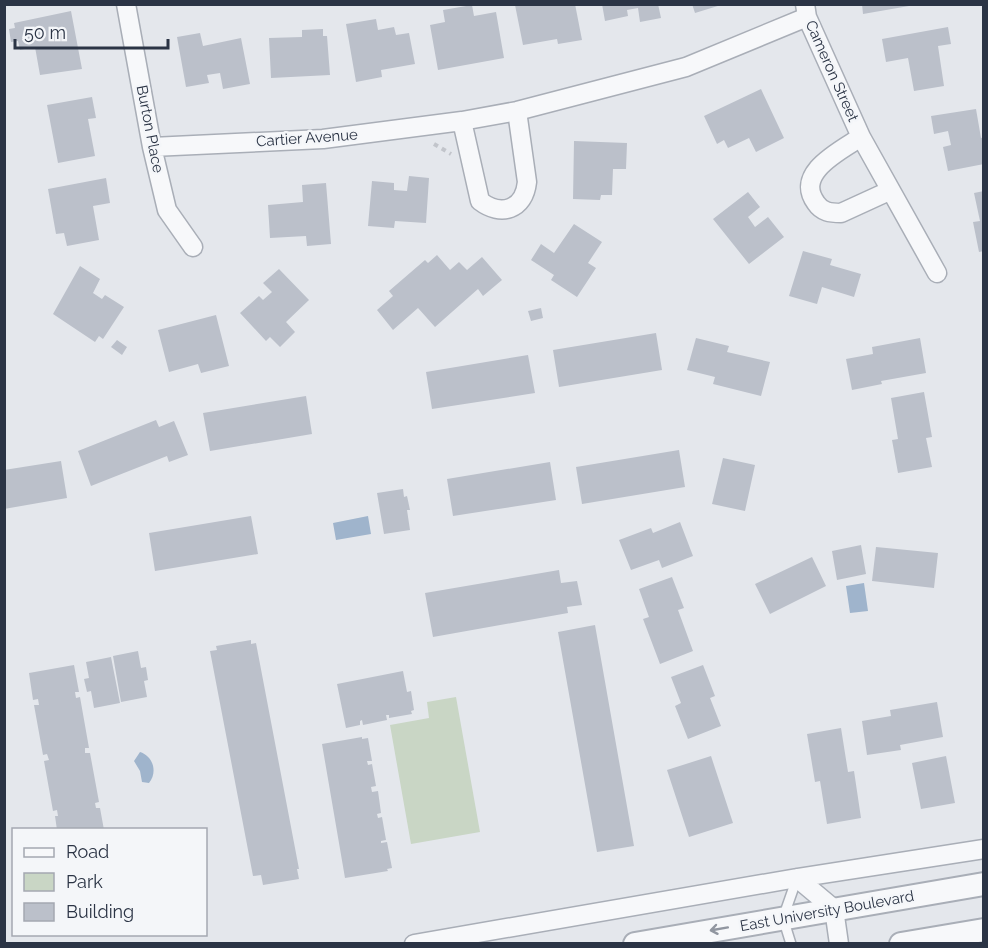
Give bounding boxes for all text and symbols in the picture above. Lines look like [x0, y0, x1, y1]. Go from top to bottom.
scale bar [15, 12, 168, 50]
street label: Cameron Street [802, 17, 862, 125]
text: 50 m [24, 22, 66, 43]
street label: Burton Place [133, 84, 167, 175]
street label: Cartier Avenue [256, 125, 359, 151]
legend [12, 828, 207, 936]
text: Road [66, 841, 109, 862]
text: Park [66, 871, 103, 892]
street label: East University Boulevard [739, 887, 915, 935]
text: Building [66, 901, 134, 922]
one-way arrow [709, 924, 729, 935]

